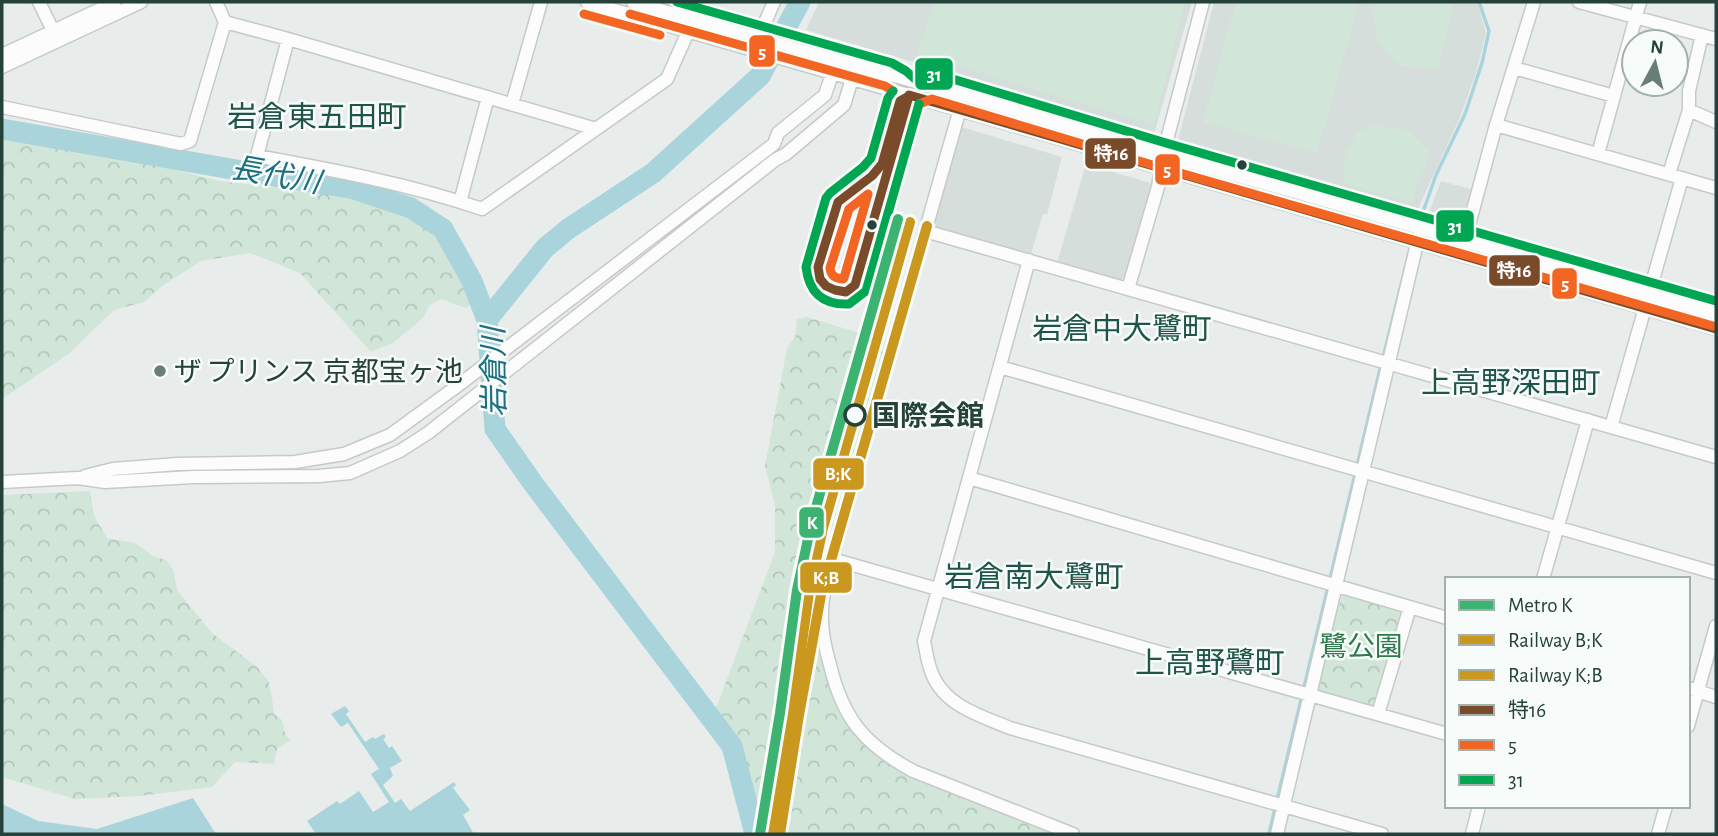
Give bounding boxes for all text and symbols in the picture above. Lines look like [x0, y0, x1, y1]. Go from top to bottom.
north arrow [1620, 28, 1690, 98]
line badge: 5 [748, 34, 776, 68]
text: N [1649, 37, 1665, 58]
text: 5 [758, 43, 766, 62]
line badge: 31 [914, 57, 954, 91]
text: 31 [926, 66, 942, 85]
district label: 岩倉東五田町 [227, 101, 407, 133]
line badge: 特16 [1084, 137, 1137, 170]
text: 特16 [1093, 144, 1129, 164]
water label: 長代川 [229, 152, 326, 199]
line badge: 5 [1154, 153, 1181, 186]
unlabelled marker [1235, 158, 1249, 172]
text: 5 [1163, 161, 1171, 180]
line badge: 31 [1435, 209, 1475, 243]
unlabelled marker [865, 218, 879, 232]
text: 31 [1447, 218, 1463, 237]
line badge: 特16 [1488, 254, 1541, 287]
text: 特16 [1496, 261, 1532, 281]
line badge: 5 [1551, 267, 1578, 300]
text: 5 [1561, 275, 1569, 294]
district label: 岩倉中大鷺町 [1032, 313, 1212, 345]
water label: 岩倉川 [477, 324, 511, 417]
place label: ザ プリンス 京都宝ヶ池 [174, 357, 463, 387]
marker: ザ プリンス 京都宝ヶ池 [152, 363, 168, 379]
district label: 上高野深田町 [1421, 367, 1601, 399]
place label: 国際会館 [872, 401, 984, 431]
marker: 国際会館 [844, 404, 866, 426]
line badge: B;K [812, 457, 865, 491]
text: B;K [825, 465, 852, 484]
line badge: K [798, 506, 825, 539]
text: K [806, 514, 818, 533]
line badge: K;B [799, 561, 853, 594]
district label: 岩倉南大鷺町 [944, 561, 1124, 593]
text: K;B [813, 569, 839, 588]
legend [1445, 577, 1690, 808]
text: Metro K [1508, 595, 1573, 616]
text: Railway B;K [1508, 630, 1603, 651]
park label: 鷺公園 [1319, 632, 1403, 662]
district label: 上高野鷺町 [1135, 647, 1285, 679]
text: Railway K;B [1508, 665, 1602, 686]
text: 特16 [1508, 699, 1546, 721]
text: 5 [1508, 735, 1517, 756]
text: 31 [1508, 770, 1524, 791]

